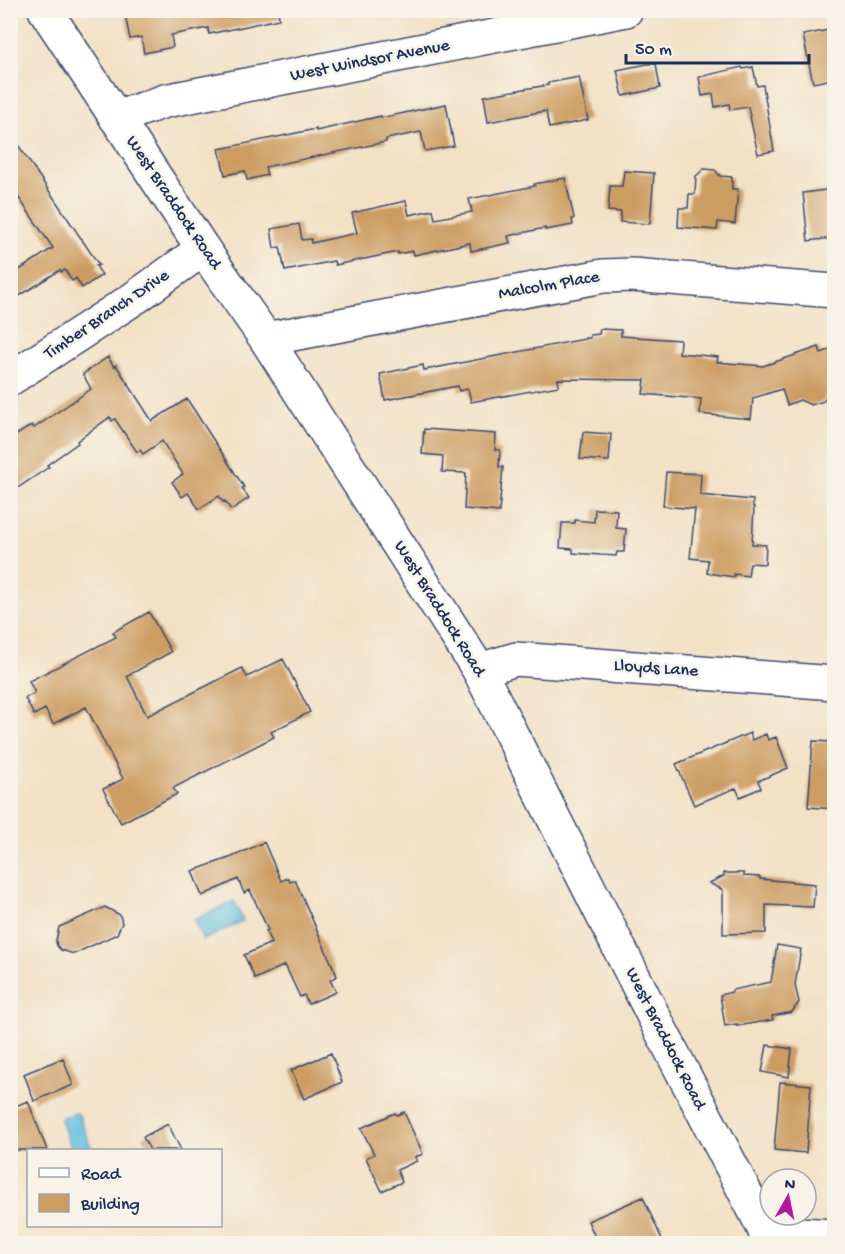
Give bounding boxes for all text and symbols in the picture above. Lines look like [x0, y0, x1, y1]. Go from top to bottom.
scale bar [626, 27, 809, 65]
street label: West Windsor Avenue [289, 35, 452, 87]
text: 50 m [635, 40, 672, 61]
street label: West Braddock Road [121, 132, 226, 275]
street label: Timber Branch Drive [40, 265, 174, 365]
street label: Malcolm Place [497, 267, 602, 305]
street label: West Braddock Road [389, 537, 490, 682]
street label: Lloyds Lane [613, 656, 700, 682]
street label: West Braddock Road [620, 964, 711, 1115]
legend [27, 1149, 222, 1227]
text: Road [81, 1165, 122, 1186]
north arrow [758, 1167, 818, 1227]
text: N [783, 1175, 797, 1196]
text: Building [80, 1195, 140, 1216]

